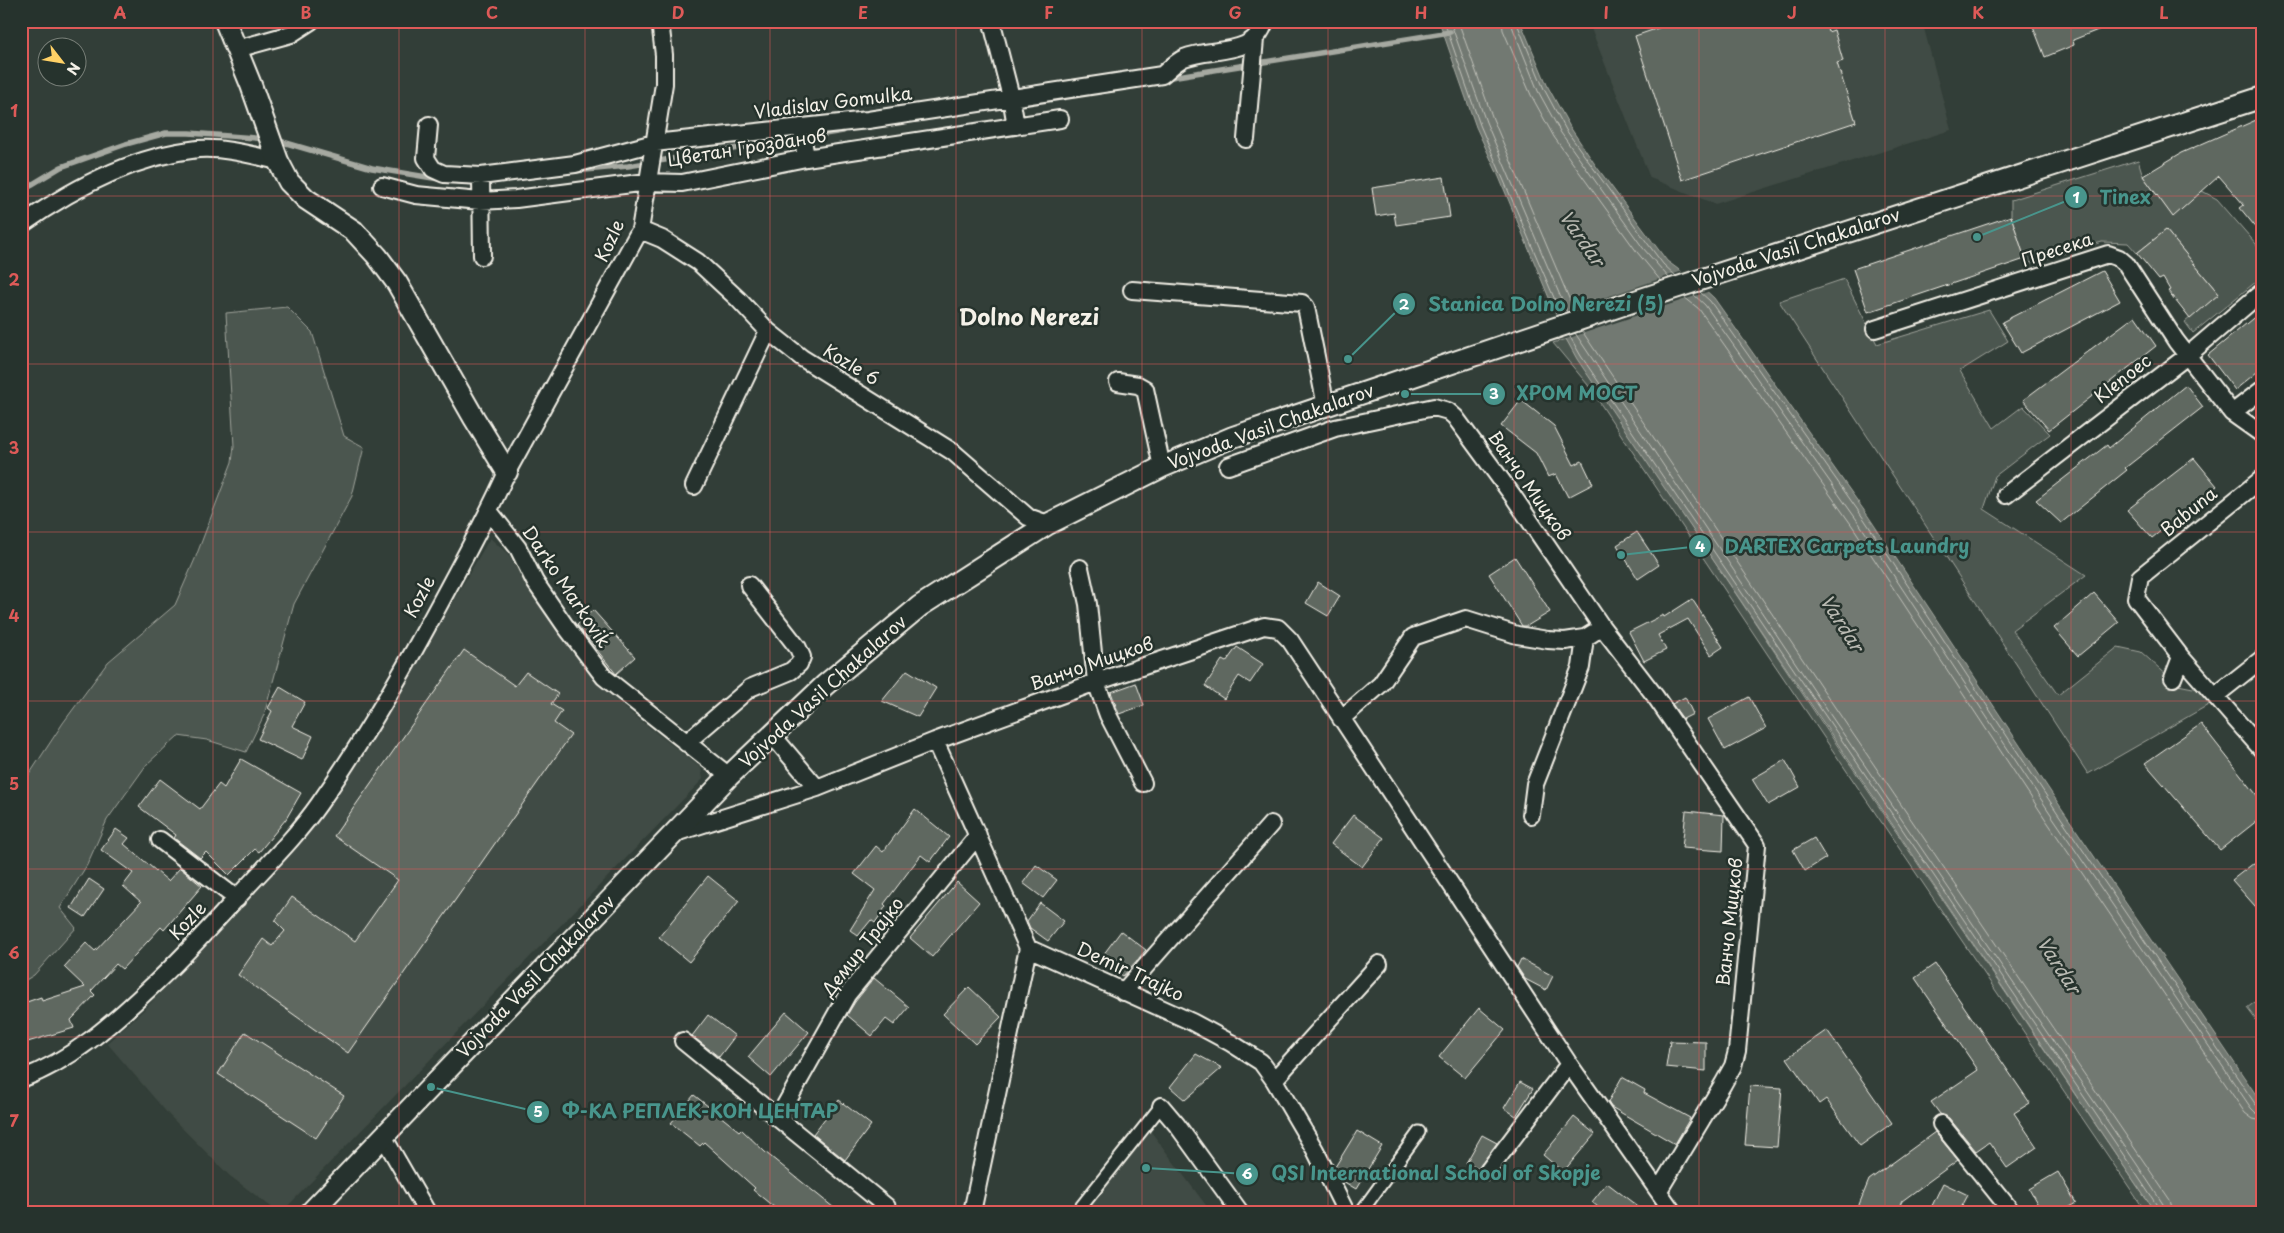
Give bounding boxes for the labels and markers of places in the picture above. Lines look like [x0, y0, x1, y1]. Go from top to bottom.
callout: Tinex [2064, 180, 2160, 214]
callout: Stanica Dolno Nerezi (5) [1392, 287, 1675, 321]
callout: ХРОМ МОСТ [1481, 377, 1648, 411]
callout: DARTEX Carpets Laundry [1688, 529, 1981, 563]
callout: Ф-КА РЕПЛЕК-КОН ЦЕНТАР [525, 1095, 850, 1129]
callout: QSI International School of Skopje [1234, 1157, 1612, 1191]

